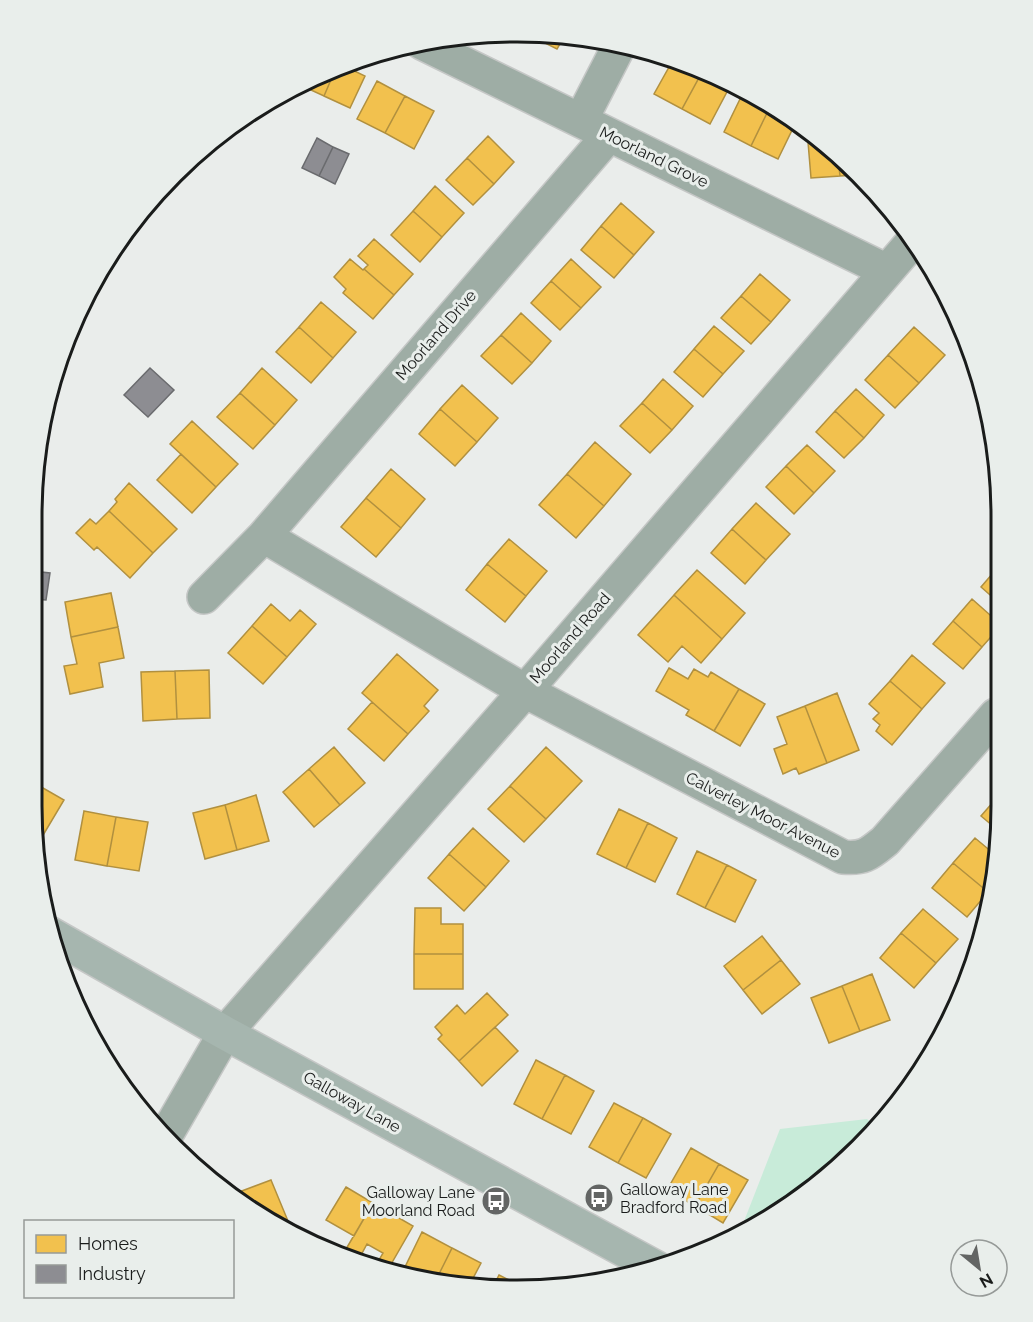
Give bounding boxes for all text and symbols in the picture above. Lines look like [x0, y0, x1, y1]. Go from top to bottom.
street label: Moorland Grove [597, 122, 711, 192]
street label: Moorland Drive [392, 286, 480, 384]
street label: Moorland Road [526, 589, 614, 687]
street label: Calverley Moor Avenue [683, 768, 843, 862]
street label: Galloway Lane [300, 1067, 404, 1137]
place label: Galloway Lane Bradford Road [620, 1180, 728, 1217]
bus stop icon: Galloway Lane Bradford Road [583, 1182, 615, 1214]
place label: Galloway Lane Moorland Road [362, 1183, 475, 1220]
bus stop icon: Galloway Lane Moorland Road [480, 1185, 512, 1217]
legend [24, 1220, 234, 1298]
text: Homes [78, 1233, 138, 1254]
north arrow [949, 1238, 1009, 1298]
text: Industry [78, 1263, 146, 1284]
text: N [976, 1269, 996, 1292]

